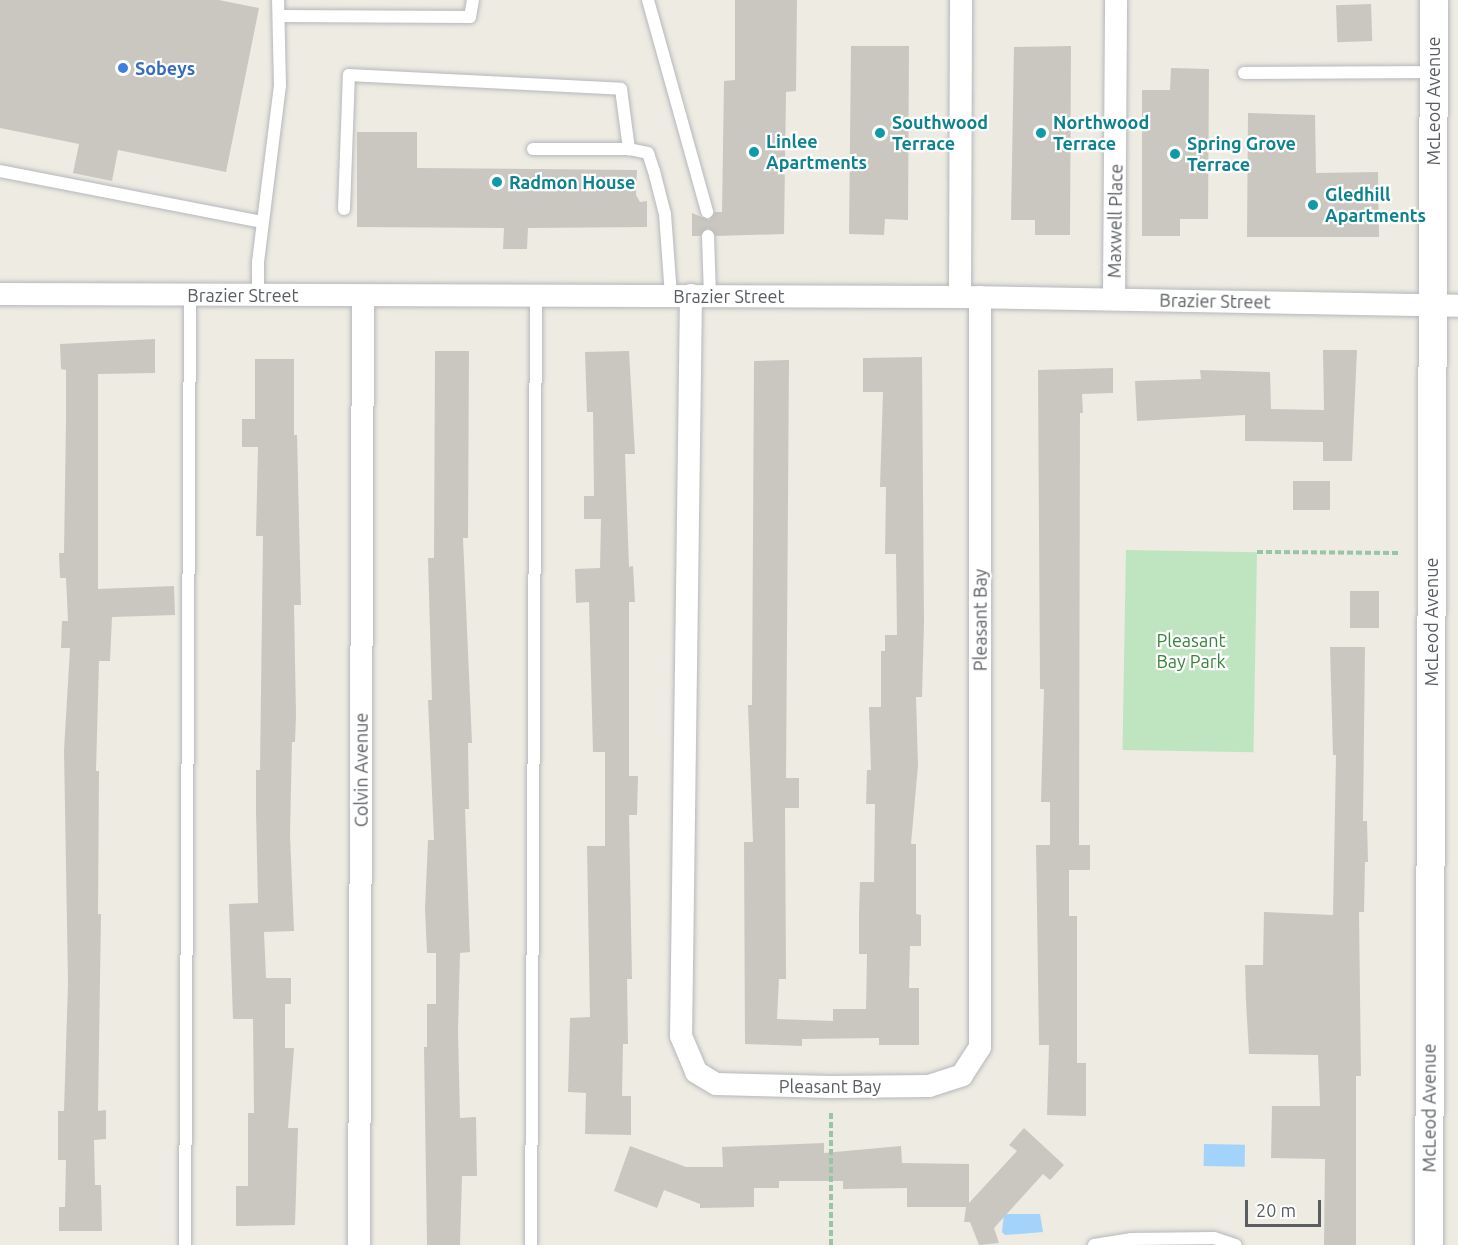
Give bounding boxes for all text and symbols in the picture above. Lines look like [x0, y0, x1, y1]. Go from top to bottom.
street label: McLeod Avenue [1422, 37, 1444, 165]
place label: Sobeys [135, 57, 195, 79]
marker: Sobeys [116, 61, 130, 75]
place label: Southwood Terrace [892, 112, 988, 154]
place label: Northwood Terrace [1053, 112, 1149, 154]
marker: Southwood Terrace [873, 126, 887, 140]
marker: Northwood Terrace [1034, 126, 1048, 140]
place label: Linlee Apartments [766, 131, 867, 174]
place label: Spring Grove Terrace [1187, 133, 1296, 176]
marker: Linlee Apartments [747, 145, 761, 159]
marker: Spring Grove Terrace [1168, 147, 1182, 161]
street label: Maxwell Place [1103, 164, 1127, 278]
place label: Radmon House [509, 171, 635, 193]
marker: Radmon House [490, 175, 504, 189]
place label: Gledhill Apartments [1325, 184, 1426, 226]
marker: Gledhill Apartments [1306, 198, 1320, 212]
street label: Brazier Street [187, 284, 299, 306]
street label: Brazier Street [673, 285, 785, 307]
street label: Brazier Street [1159, 289, 1271, 313]
street label: McLeod Avenue [1420, 558, 1442, 686]
street label: Pleasant Bay [969, 569, 991, 671]
park label: Pleasant Bay Park [1156, 630, 1226, 672]
street label: Colvin Avenue [350, 713, 372, 827]
street label: McLeod Avenue [1418, 1044, 1440, 1172]
street label: Pleasant Bay [779, 1075, 881, 1097]
scale bar [1248, 1188, 1324, 1226]
text: 20 m [1256, 1200, 1296, 1220]

